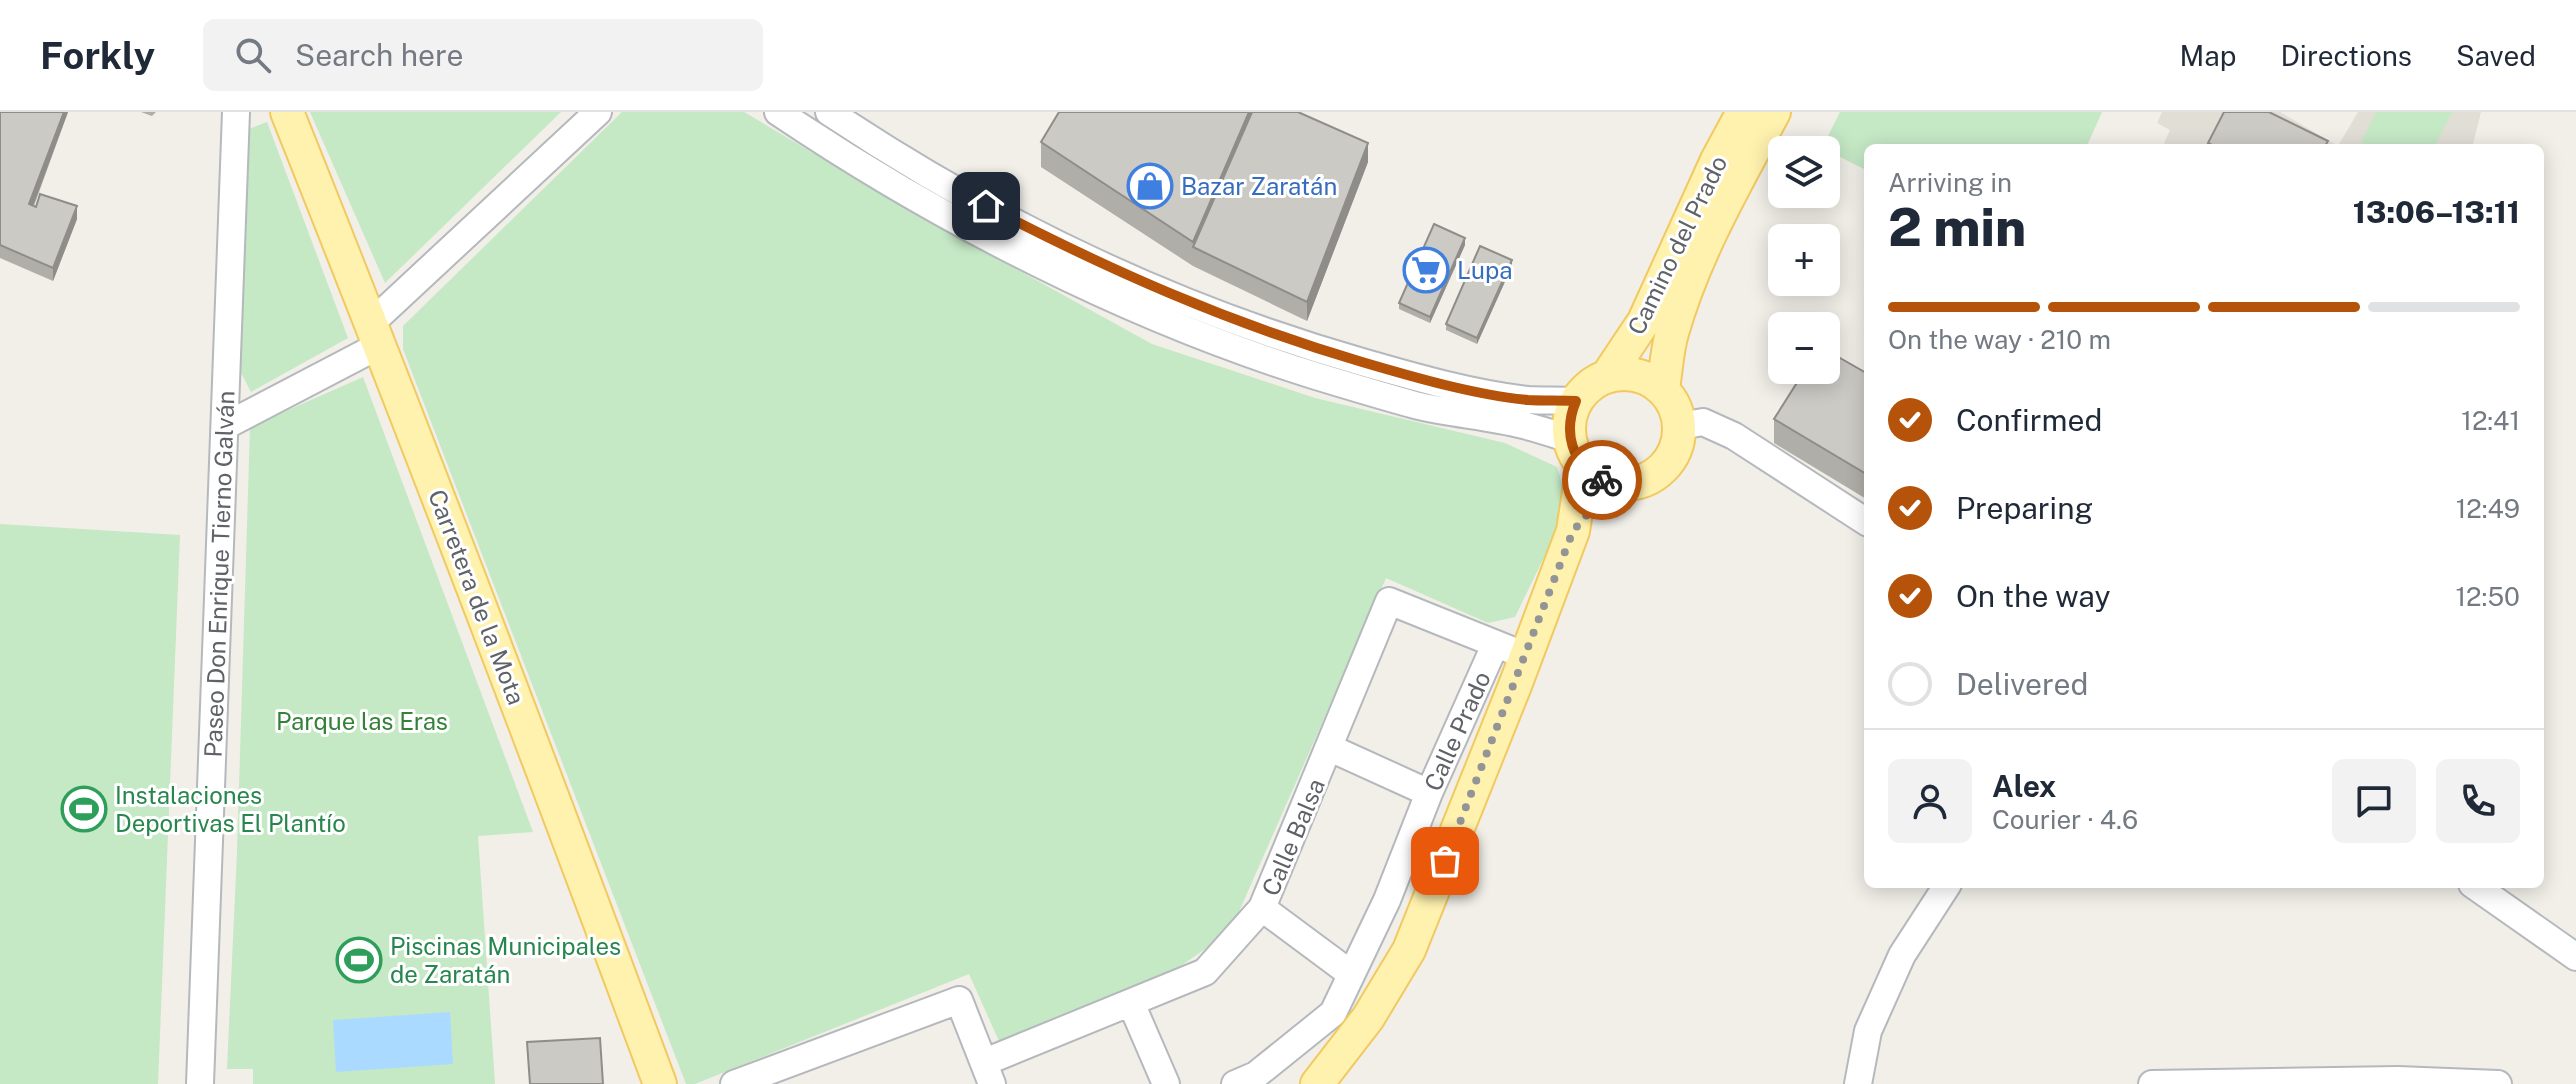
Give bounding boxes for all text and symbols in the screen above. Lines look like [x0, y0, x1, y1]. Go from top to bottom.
search box [203, 19, 763, 91]
text: Forkly [40, 33, 155, 78]
icon: search [231, 33, 275, 77]
text: Search here [295, 37, 463, 73]
text: Map [2180, 39, 2236, 72]
text: Directions [2280, 39, 2412, 72]
text: Saved [2456, 39, 2536, 72]
map controls [1768, 136, 1840, 384]
button: layers [1768, 136, 1840, 208]
street label: Camino del Prado [1622, 151, 1732, 339]
shop icon: Bazar Zaratán [1126, 162, 1174, 210]
text: Arriving in [1888, 167, 2012, 198]
pin [952, 172, 1020, 240]
place label: Bazar Zaratán [1181, 172, 1337, 200]
icon: home [964, 184, 1008, 228]
text: 13:06–13:11 [2353, 194, 2520, 230]
text: 2 min [1888, 197, 2026, 258]
button: + [1768, 224, 1840, 296]
supermarket icon: Lupa [1402, 246, 1450, 294]
place label: Lupa [1457, 256, 1512, 284]
button: − [1768, 312, 1840, 384]
text: On the way · 210 m [1888, 324, 2111, 355]
street label: Paseo Don Enrique Tierno Galván [199, 390, 239, 758]
icon: check [1888, 398, 1932, 442]
text: Confirmed [1956, 402, 2102, 438]
text: 12:41 [2461, 405, 2520, 436]
courier [1562, 440, 1642, 520]
icon: bike [1580, 458, 1624, 502]
street label: Carretera de la Mota [423, 486, 531, 708]
icon: check [1888, 486, 1932, 530]
text: Preparing [1956, 490, 2093, 526]
text: 12:49 [2456, 493, 2520, 524]
icon: check [1888, 574, 1932, 618]
text: On the way [1956, 578, 2110, 614]
text: 12:50 [2455, 581, 2520, 612]
text: Delivered [1956, 666, 2088, 702]
street label: Calle Prado [1418, 667, 1496, 795]
park label: Parque las Eras [276, 707, 448, 735]
button: person [1888, 759, 1972, 843]
button: chat [2332, 759, 2416, 843]
button: phone [2436, 759, 2520, 843]
text: Alex [1992, 768, 2056, 804]
street label: Calle Balsa [1256, 774, 1330, 900]
place label: Instalaciones Deportivas El Plantío [115, 781, 346, 837]
sports icon: Instalaciones Deportivas El Plantío [60, 785, 108, 833]
text: Courier · 4.6 [1992, 804, 2138, 835]
pin [1411, 827, 1479, 895]
icon: bag [1423, 839, 1467, 883]
place label: Piscinas Municipales de Zaratán [390, 932, 621, 988]
sports icon: Piscinas Municipales de Zaratán [335, 936, 383, 984]

